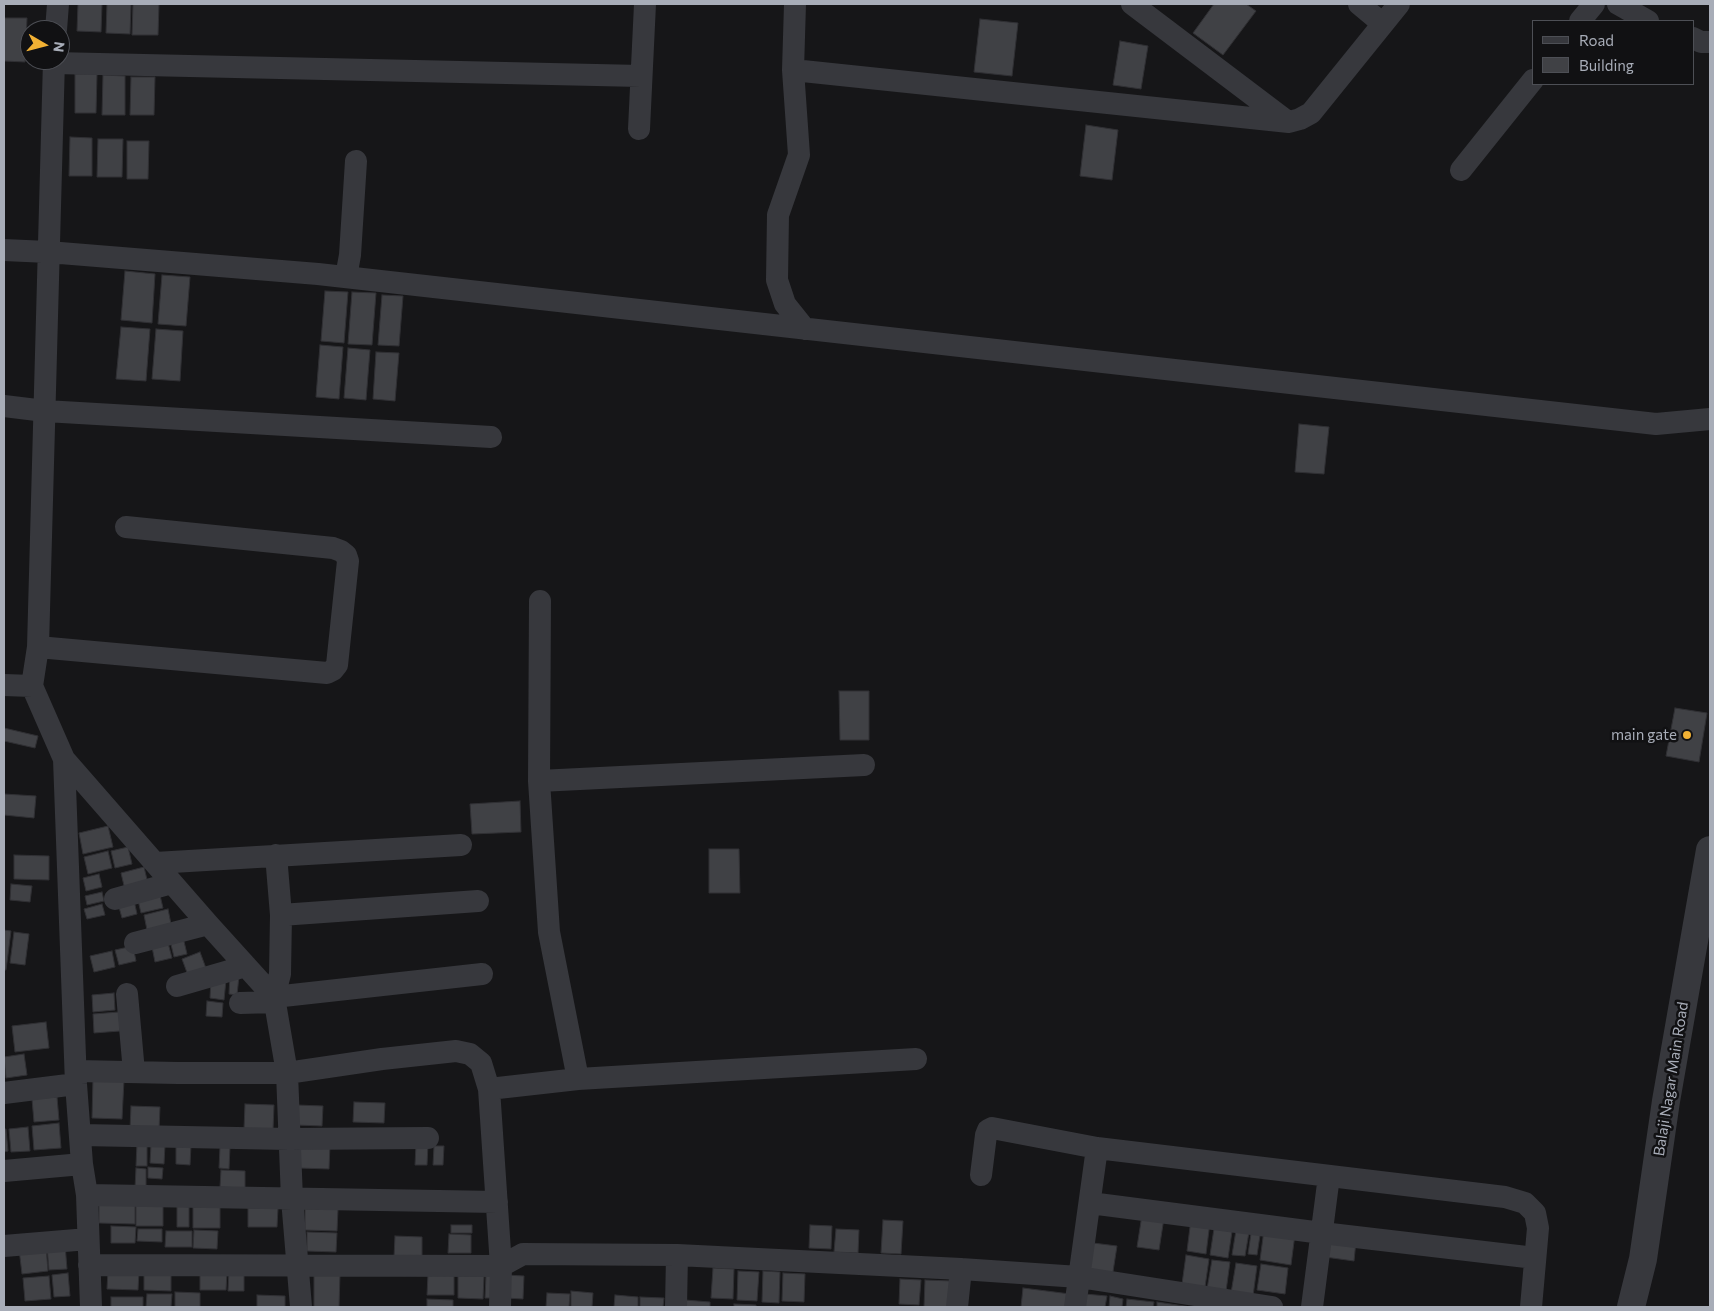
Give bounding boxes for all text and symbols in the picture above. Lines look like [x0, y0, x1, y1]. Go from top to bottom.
north arrow [20, 20, 70, 70]
legend [1532, 20, 1694, 85]
text: Road [1579, 31, 1614, 49]
text: N [50, 41, 69, 53]
text: Building [1579, 56, 1634, 74]
place label: main gate [1611, 726, 1677, 744]
marker: main gate [1681, 729, 1693, 741]
street label: Balaji Nagar Main Road [1650, 1001, 1692, 1157]

